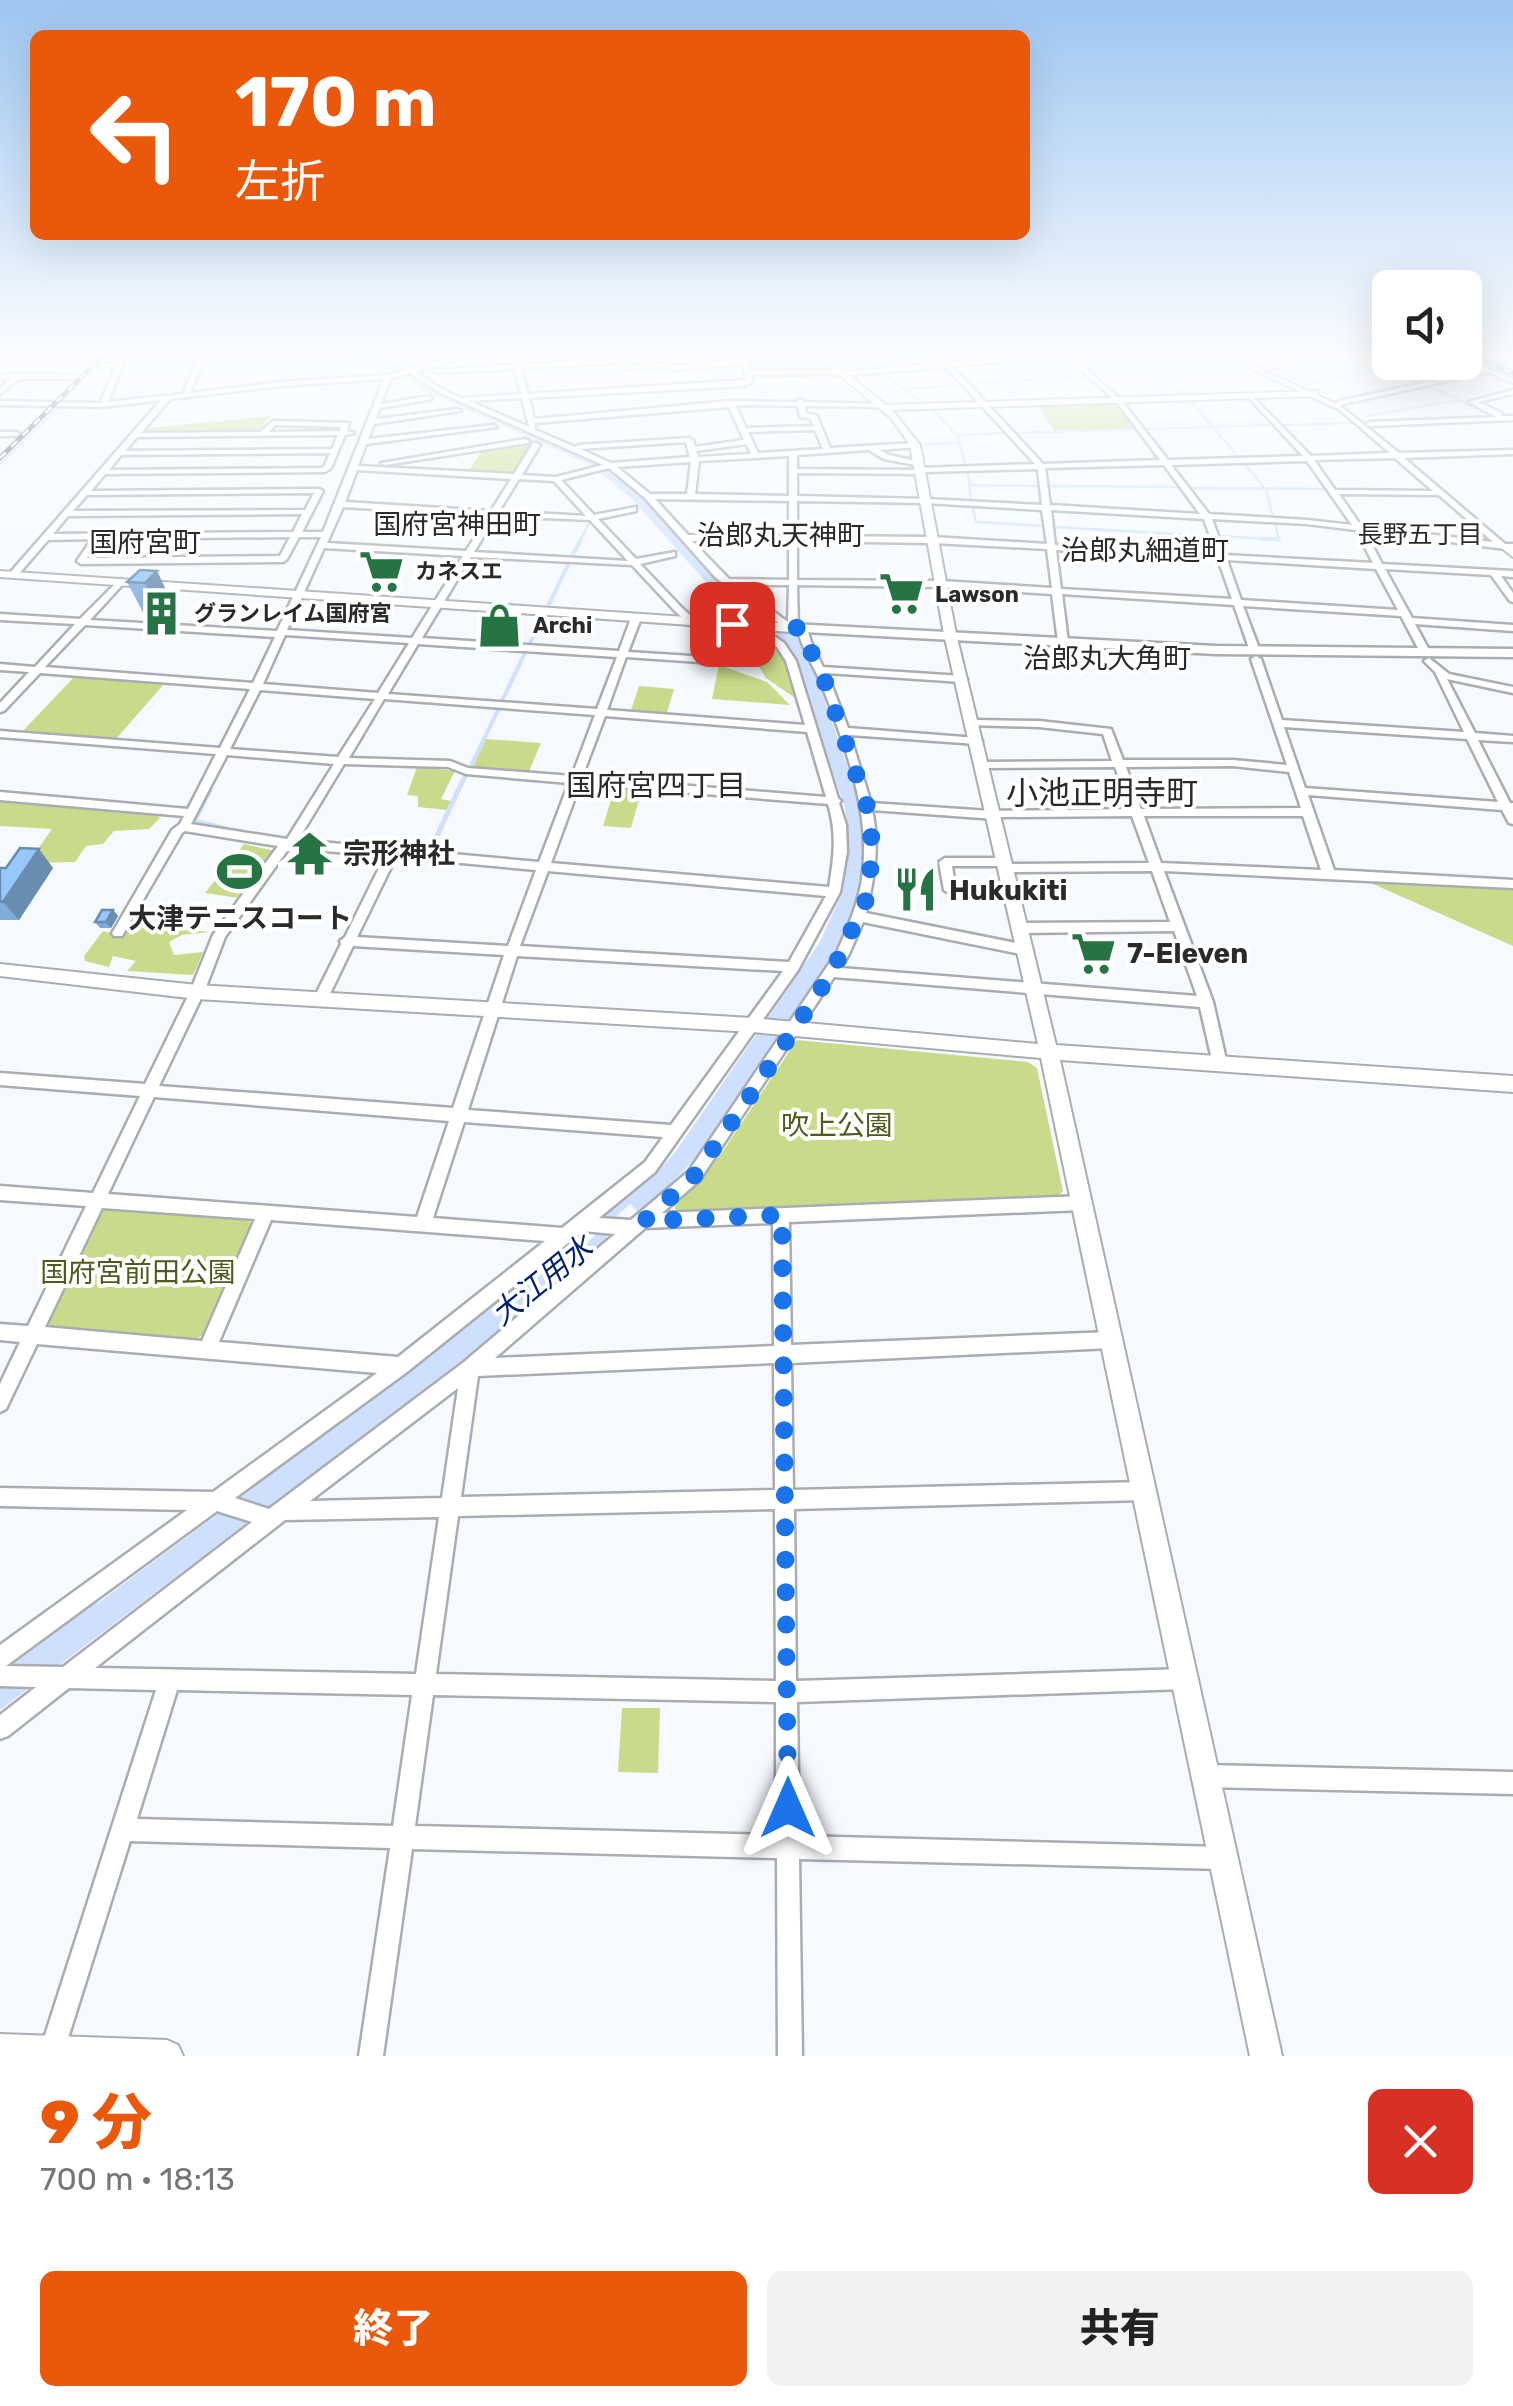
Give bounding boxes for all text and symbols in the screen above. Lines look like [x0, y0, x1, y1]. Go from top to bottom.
text: 170 m [235, 61, 437, 144]
icon: left [70, 70, 200, 200]
text: 左折 [235, 155, 325, 208]
map controls [1372, 270, 1482, 380]
button: sound [1372, 270, 1482, 380]
district label: 国府宮神田町 [373, 508, 541, 541]
district label: 治郎丸天神町 [697, 519, 865, 552]
district label: 長野五丁目 [1357, 520, 1483, 549]
district label: 国府宮町 [89, 526, 201, 559]
district label: 治郎丸細道町 [1061, 534, 1229, 567]
supermarket icon: カネスエ [358, 547, 406, 595]
place label: カネスエ [415, 558, 503, 585]
supermarket icon: Lawson [878, 570, 926, 618]
place label: Lawson [935, 581, 1019, 608]
pin [690, 582, 775, 667]
building icon: グランレイム国府宮 [137, 589, 185, 637]
icon: arrive [705, 597, 760, 652]
place label: グランレイム国府宮 [194, 600, 392, 627]
shop icon: Archi [476, 601, 524, 649]
place label: Archi [533, 612, 592, 639]
district label: 治郎丸大角町 [1023, 642, 1191, 675]
district label: 国府宮四丁目 [566, 768, 746, 804]
district label: 小池正明寺町 [1006, 774, 1198, 812]
temple icon: 宗形神社 [286, 829, 334, 877]
place label: 宗形神社 [343, 837, 455, 870]
sports icon: 大津テニスコート [216, 848, 264, 896]
restaurant icon: Hukukiti [892, 866, 940, 914]
place label: Hukukiti [949, 874, 1068, 907]
place label: 大津テニスコート [128, 902, 352, 935]
supermarket icon: 7-Eleven [1070, 929, 1118, 977]
place label: 7-Eleven [1127, 937, 1248, 970]
park label: 吹上公園 [781, 1109, 893, 1142]
water label: 大江用水 [484, 1227, 602, 1333]
park label: 国府宮前田公園 [40, 1256, 236, 1289]
position arrow [736, 1756, 840, 1860]
text: 9 分 [40, 2087, 152, 2158]
button: close [1368, 2089, 1473, 2194]
text: 700 m · 18:13 [40, 2160, 235, 2198]
button: 終了 [40, 2271, 747, 2386]
button: 共有 [767, 2271, 1473, 2386]

